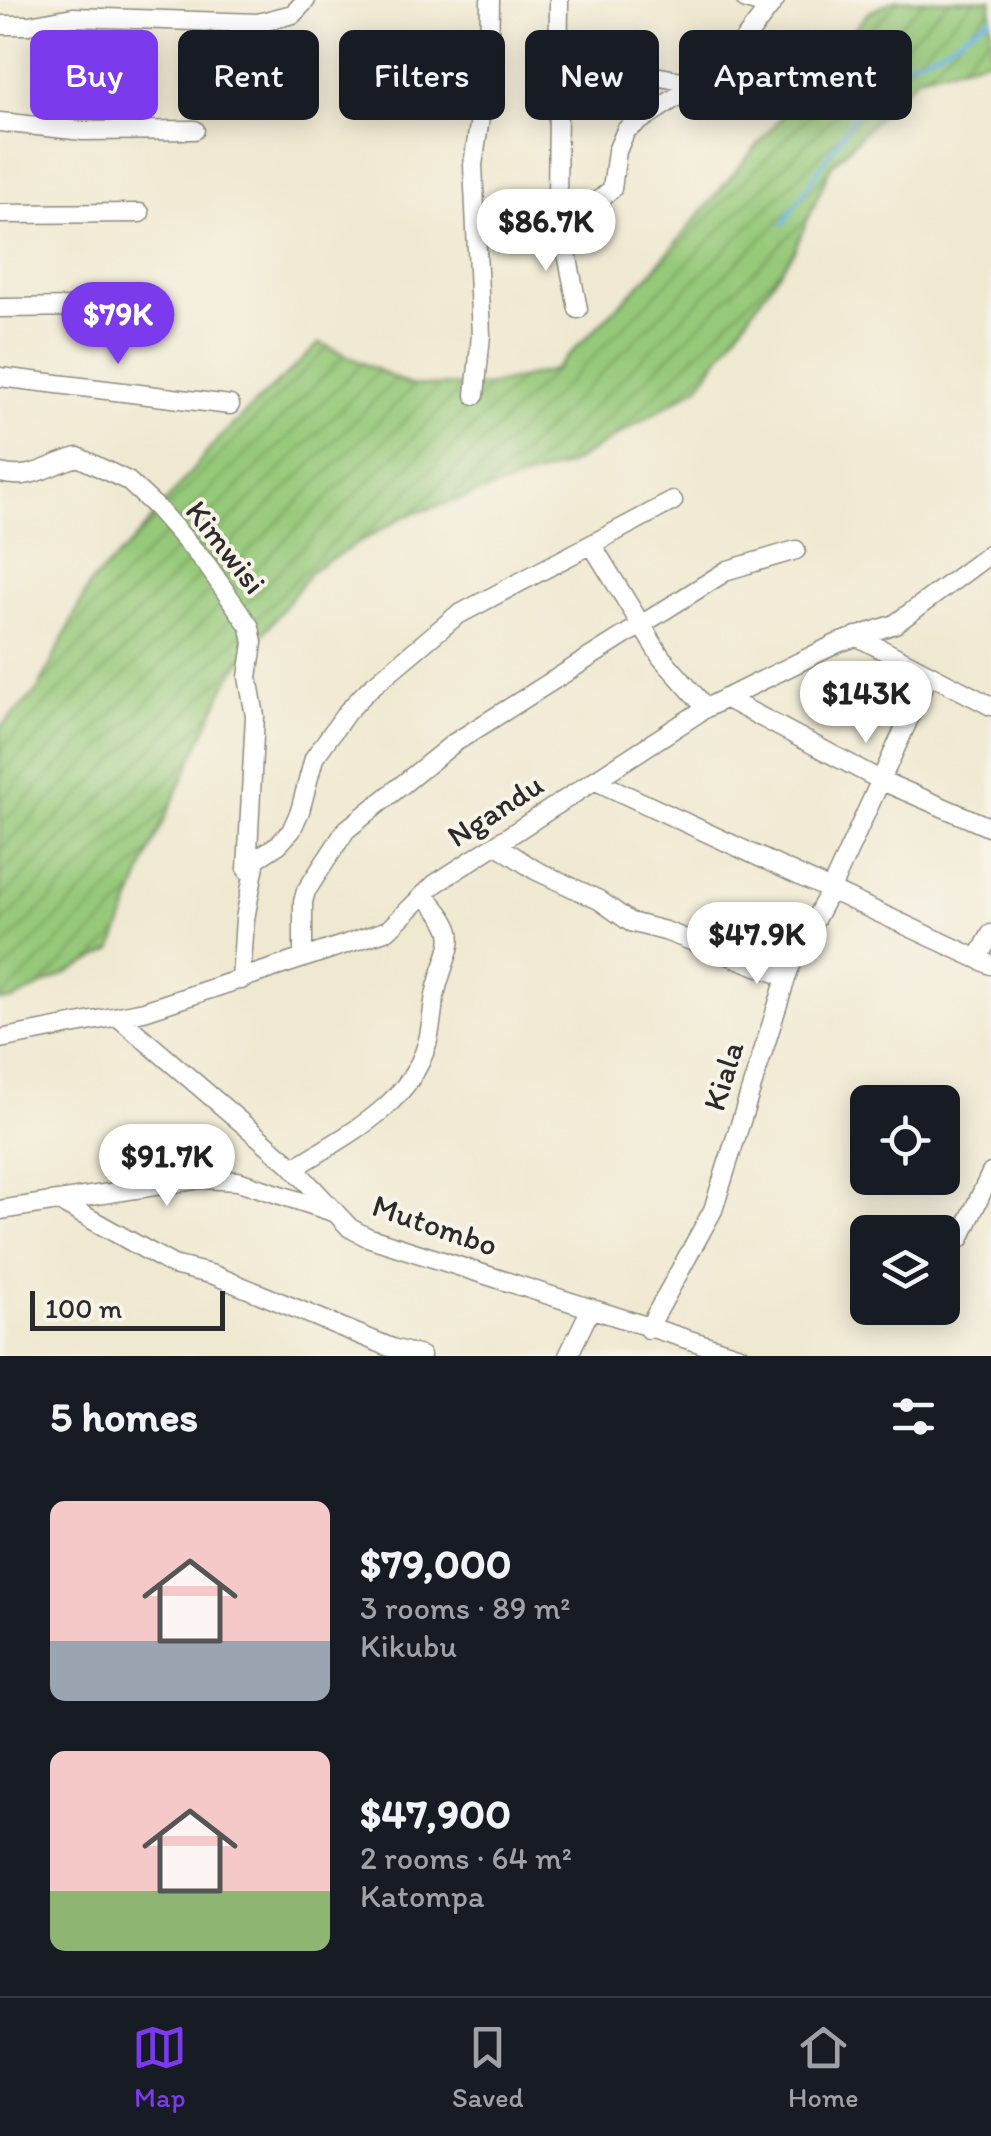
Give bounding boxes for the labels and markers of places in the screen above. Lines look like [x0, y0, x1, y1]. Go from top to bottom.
pin: $86.7K [465, 189, 627, 274]
pin: $79K [59, 282, 177, 367]
pin: $143K [796, 661, 936, 746]
pin: $47.9K [676, 902, 838, 987]
pin: $91.7K [86, 1124, 248, 1209]

